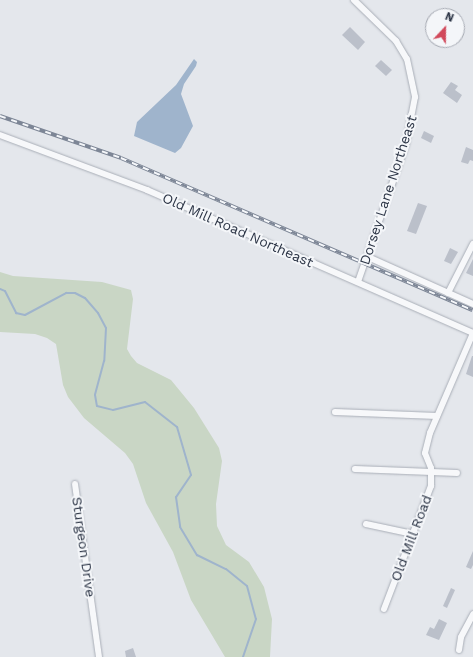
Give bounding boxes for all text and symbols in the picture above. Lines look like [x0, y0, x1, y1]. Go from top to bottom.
north arrow [425, 8, 465, 48]
text: N [443, 10, 456, 25]
street label: Dorsey Lane Northeast [356, 113, 420, 267]
street label: Old Mill Road Northeast [160, 189, 316, 271]
street label: Old Mill Road [387, 492, 435, 584]
street label: Sturgeon Drive [69, 496, 99, 598]

